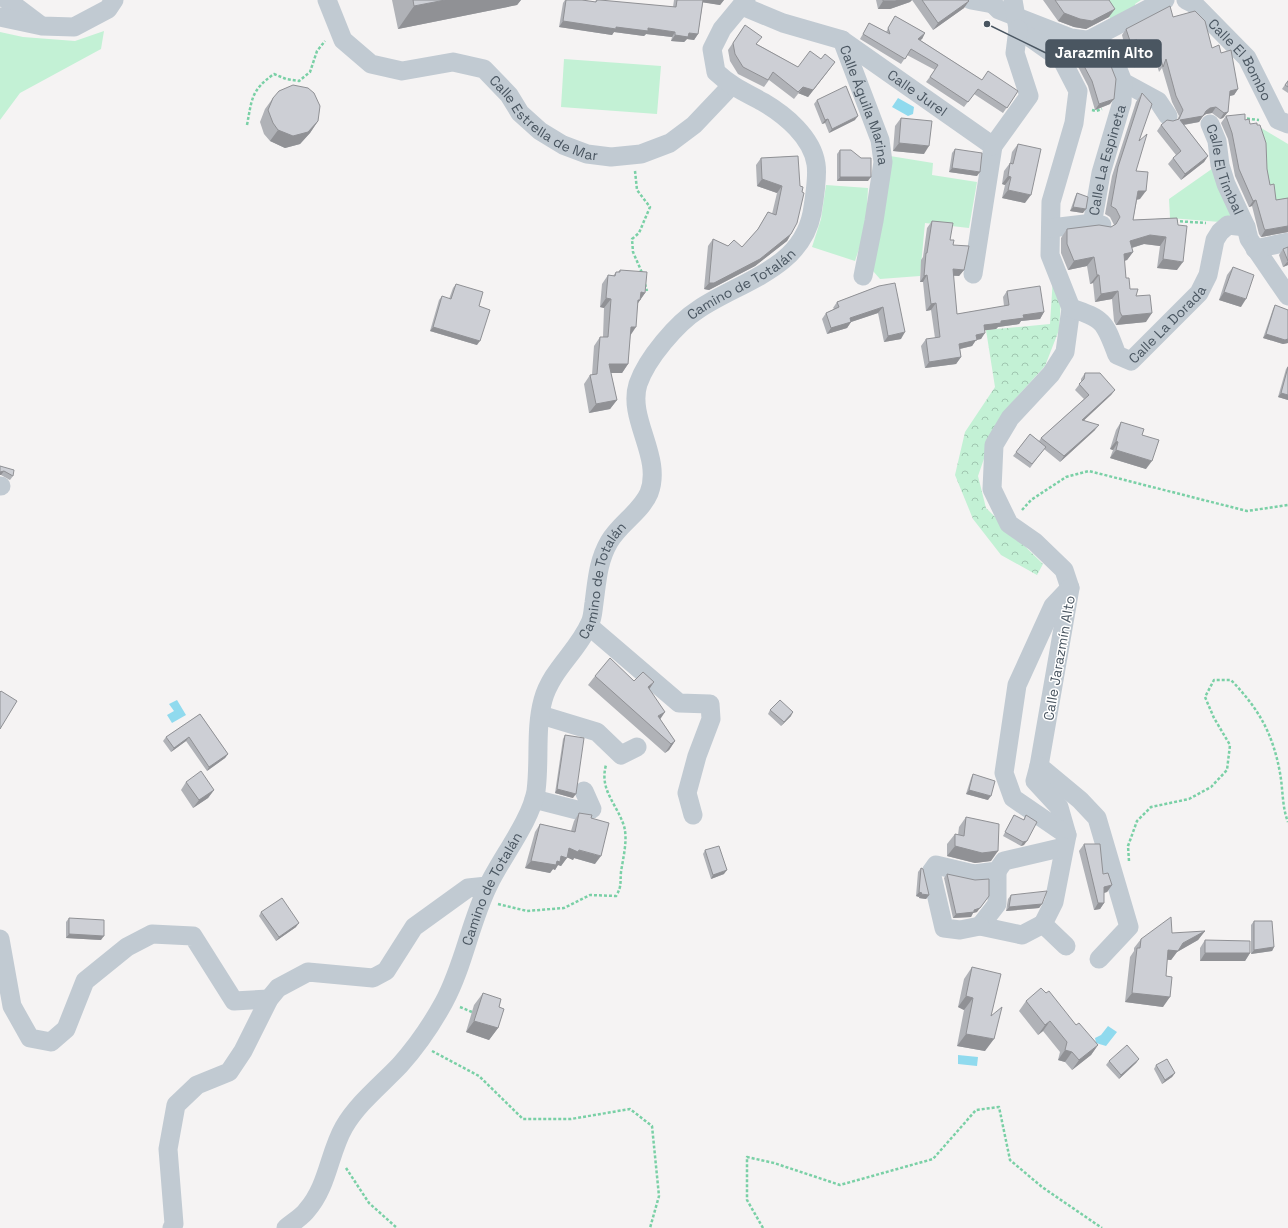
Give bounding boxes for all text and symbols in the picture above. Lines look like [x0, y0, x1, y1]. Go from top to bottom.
street label: Calle El Bombo [1204, 15, 1276, 104]
callout: Jarazmín Alto [1046, 40, 1161, 67]
street label: Calle Águila Marina [836, 43, 892, 166]
text: Jarazmín Alto [1055, 43, 1153, 62]
street label: Calle Jurel [884, 66, 951, 120]
street label: Calle Estrella de Mar [486, 71, 599, 164]
street label: Calle La Espineta [1085, 102, 1130, 217]
street label: Calle El Timbal [1202, 121, 1248, 218]
street label: Camino de Totalán [683, 244, 799, 324]
street label: Calle La Dorada [1125, 283, 1210, 367]
street label: Camino de Totalán [574, 518, 630, 643]
street label: Calle Jarazmín Alto [1039, 594, 1079, 722]
street label: Camino de Totalán [458, 829, 526, 948]

